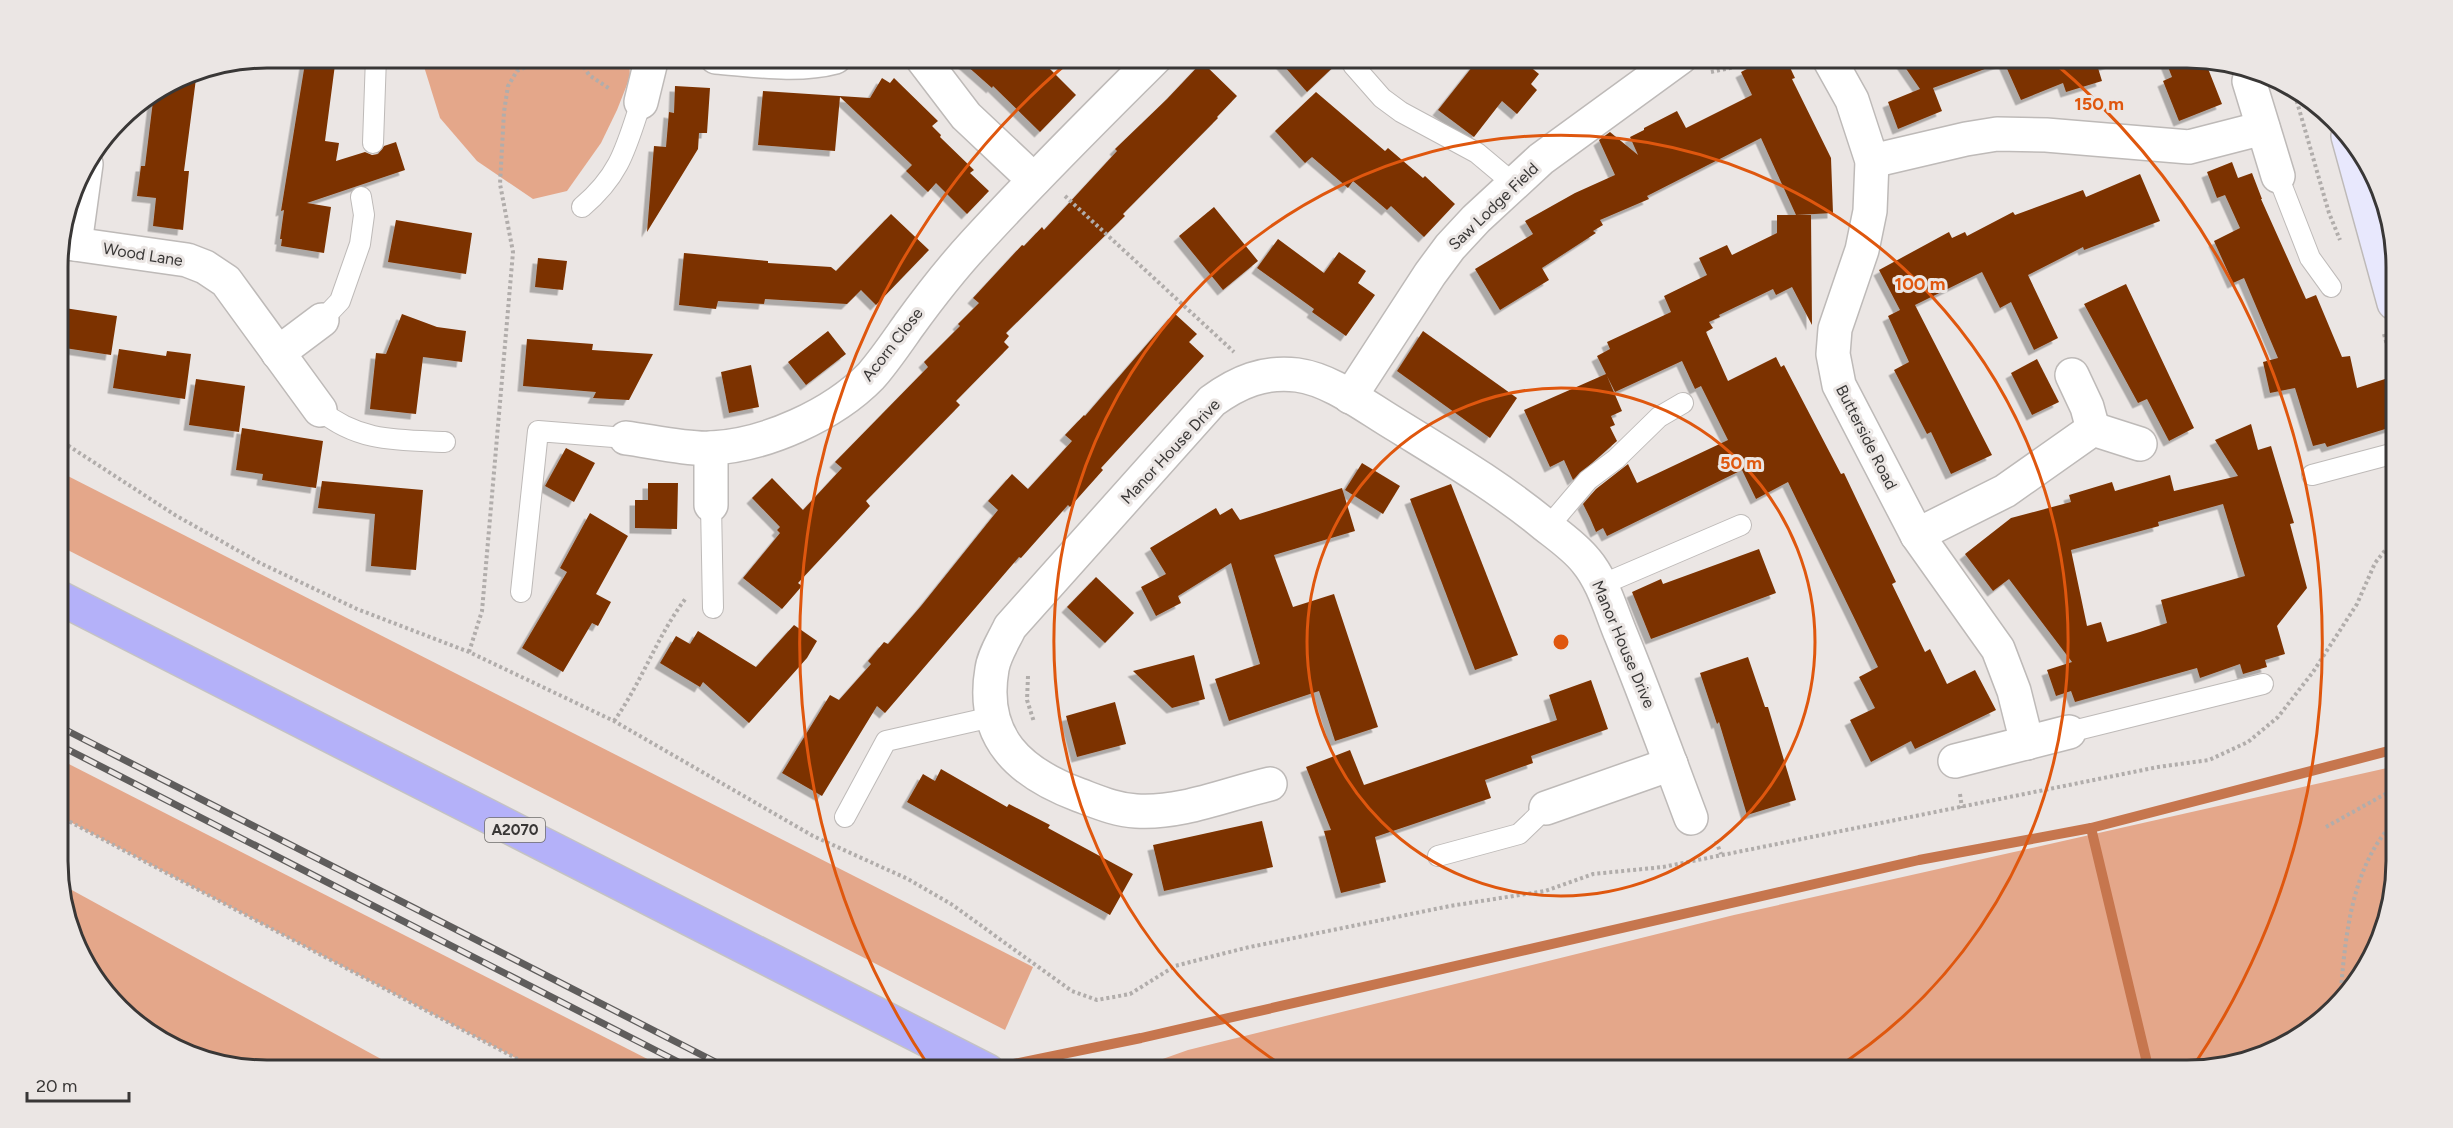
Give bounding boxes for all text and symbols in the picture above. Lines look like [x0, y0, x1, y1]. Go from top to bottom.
text: 150 m [2074, 93, 2124, 115]
street label: Saw Lodge Field [1445, 159, 1542, 254]
street label: Wood Lane [102, 239, 185, 270]
text: 100 m [1895, 273, 1945, 295]
street label: Acorn Close [858, 304, 927, 385]
street label: Butterside Road [1832, 382, 1901, 493]
street label: Manor House Drive [1117, 395, 1224, 508]
text: 50 m [1720, 452, 1762, 474]
street label: Manor House Drive [1588, 578, 1659, 711]
centre of rings [1551, 632, 1571, 652]
road number: A2070 [485, 818, 545, 842]
scale bar [27, 1065, 129, 1103]
text: 20 m [36, 1075, 77, 1097]

